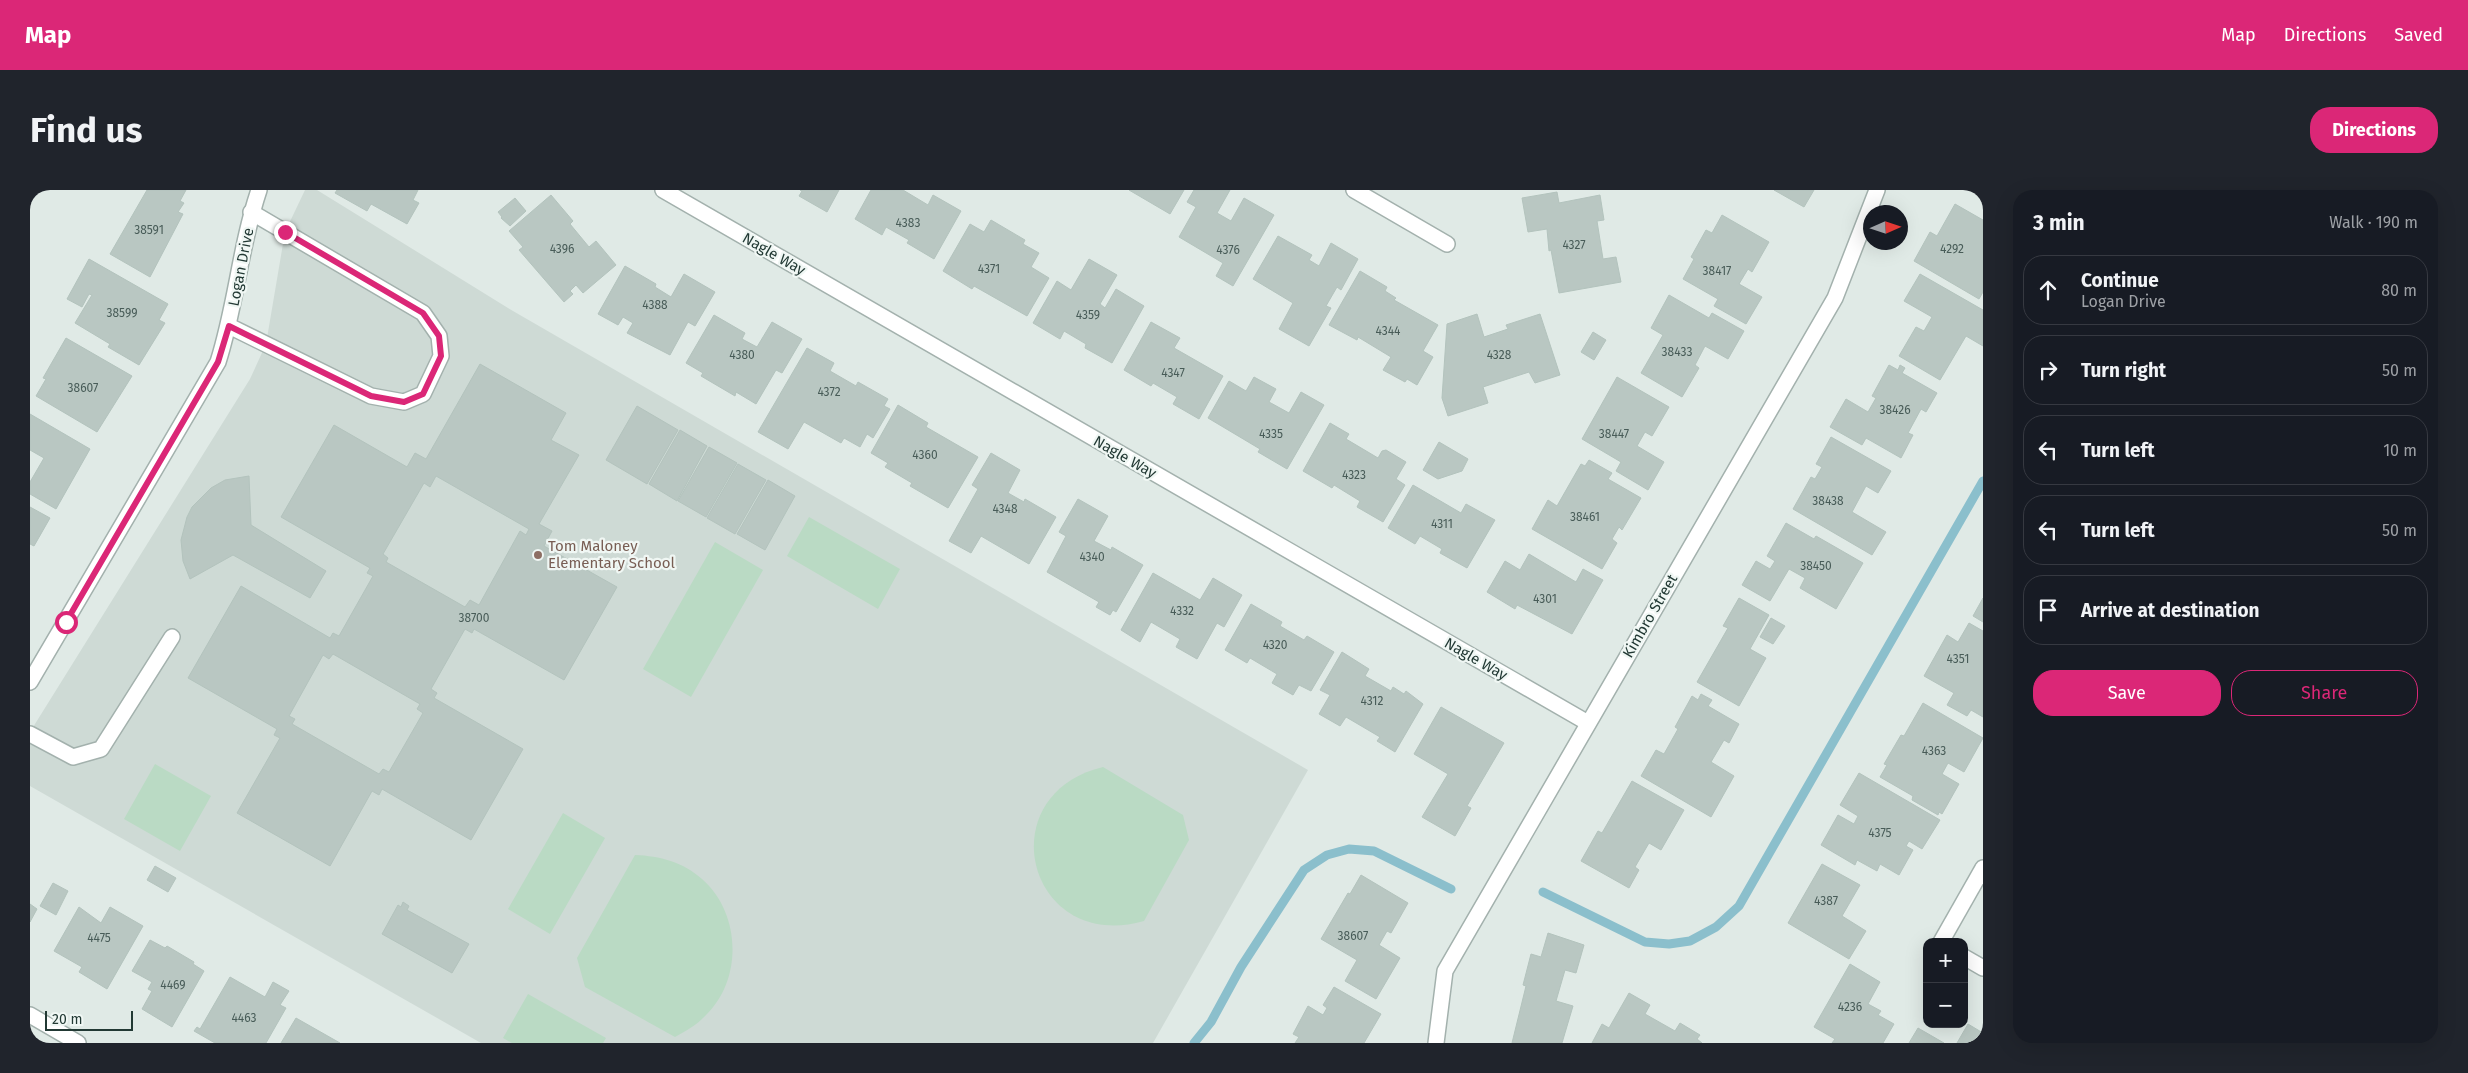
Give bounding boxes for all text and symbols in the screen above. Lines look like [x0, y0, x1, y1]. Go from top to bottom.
text: Map [25, 21, 71, 49]
text: Map [2221, 24, 2256, 46]
text: Directions [2284, 24, 2366, 46]
text: Saved [2394, 24, 2443, 46]
button: Directions [2310, 107, 2438, 153]
text: Find us [30, 109, 142, 151]
north arrow [1863, 205, 1908, 250]
text: 3 min [2033, 210, 2085, 236]
text: Walk · 190 m [2329, 213, 2418, 232]
house number: 4383 [896, 216, 920, 230]
route end [274, 221, 297, 244]
house number: 38591 [134, 223, 164, 237]
street label: Logan Drive [225, 226, 257, 308]
street label: Nagle Way [739, 229, 809, 280]
house number: 4327 [1562, 238, 1586, 252]
house number: 4396 [550, 242, 574, 256]
house number: 4292 [1940, 242, 1964, 256]
house number: 4376 [1216, 243, 1240, 257]
house number: 4371 [978, 262, 1000, 276]
house number: 38417 [1703, 264, 1731, 278]
text: Continue [2081, 269, 2159, 292]
icon: ahead [2034, 276, 2062, 304]
text: 80 m [2381, 281, 2417, 300]
text: Logan Drive [2081, 292, 2166, 311]
house number: 4388 [642, 298, 668, 312]
house number: 38599 [106, 306, 138, 320]
house number: 4359 [1076, 308, 1100, 322]
house number: 4344 [1376, 324, 1401, 338]
house number: 38433 [1662, 345, 1692, 359]
house number: 4380 [729, 348, 755, 362]
house number: 4328 [1487, 348, 1512, 362]
icon: right [2034, 356, 2062, 384]
text: Turn right [2081, 359, 2166, 382]
text: 50 m [2382, 361, 2417, 380]
house number: 4347 [1161, 366, 1185, 380]
house number: 38607 [68, 381, 98, 395]
house number: 4372 [817, 385, 841, 399]
house number: 38426 [1879, 403, 1911, 417]
house number: 4335 [1259, 427, 1283, 441]
house number: 38447 [1599, 427, 1629, 441]
street label: Nagle Way [1090, 432, 1160, 483]
icon: left [2034, 436, 2062, 464]
text: Turn left [2081, 439, 2155, 462]
text: 10 m [2383, 441, 2417, 460]
house number: 4360 [912, 448, 938, 462]
house number: 4323 [1342, 468, 1366, 482]
house number: 38438 [1812, 494, 1844, 508]
house number: 4348 [992, 502, 1018, 516]
house number: 38461 [1570, 510, 1600, 524]
icon: left [2034, 516, 2062, 544]
house number: 4311 [1431, 517, 1453, 531]
text: Turn left [2081, 519, 2155, 542]
text: 50 m [2382, 521, 2417, 540]
place label: Tom Maloney Elementary School [548, 537, 676, 572]
marker: Tom Maloney Elementary School [532, 549, 544, 561]
house number: 4340 [1079, 550, 1105, 564]
house number: 38450 [1800, 559, 1832, 573]
street label: Kimbro Street [1619, 570, 1681, 661]
house number: 4301 [1533, 592, 1557, 606]
icon: arrive [2034, 596, 2062, 624]
text: Arrive at destination [2081, 599, 2260, 622]
house number: 4332 [1170, 604, 1194, 618]
route start [55, 611, 78, 634]
house number: 38700 [459, 611, 490, 625]
street label: Nagle Way [1441, 634, 1511, 685]
house number: 4320 [1263, 638, 1288, 652]
house number: 4351 [1947, 652, 1969, 666]
button: Save [2033, 670, 2221, 716]
button: Share [2231, 670, 2418, 716]
house number: 4312 [1360, 694, 1384, 708]
house number: 4363 [1922, 744, 1946, 758]
house number: 4375 [1868, 826, 1892, 840]
house number: 4387 [1814, 894, 1838, 908]
house number: 38607 [1338, 929, 1368, 943]
house number: 4475 [87, 931, 111, 945]
map controls [1923, 938, 1968, 1028]
button: + [1923, 938, 1968, 983]
house number: 4469 [160, 978, 186, 992]
button: − [1923, 983, 1968, 1028]
house number: 4236 [1838, 1000, 1862, 1014]
scale bar [45, 1008, 132, 1031]
text: 20 m [52, 1011, 82, 1028]
house number: 4463 [231, 1011, 257, 1025]

